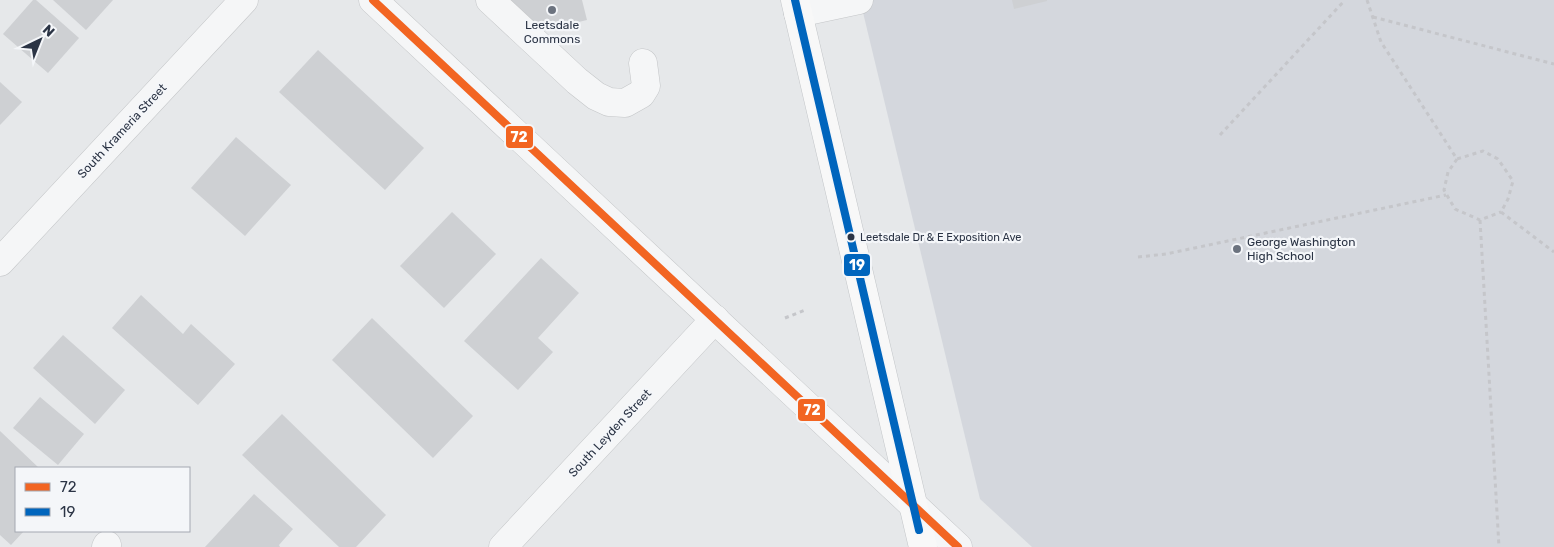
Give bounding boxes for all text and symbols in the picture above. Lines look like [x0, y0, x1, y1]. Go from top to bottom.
marker: Leetsdale Commons [546, 4, 558, 16]
north arrow [15, 15, 65, 65]
place label: Leetsdale Commons [524, 18, 580, 46]
text: N [39, 21, 58, 41]
street label: South Krameria Street [75, 81, 170, 181]
line badge: 72 [505, 125, 534, 149]
text: 72 [510, 129, 528, 146]
place label: Leetsdale Dr & E Exposition Ave [860, 231, 1021, 244]
marker: Leetsdale Dr & E Exposition Ave [846, 232, 856, 242]
place label: George Washington High School [1247, 235, 1355, 263]
marker: George Washington High School [1231, 243, 1243, 255]
line badge: 19 [843, 253, 871, 277]
text: 19 [849, 257, 865, 274]
street label: South Leyden Street [566, 386, 654, 480]
line badge: 72 [797, 398, 826, 422]
text: 72 [803, 402, 821, 419]
legend [15, 467, 190, 532]
text: 72 [60, 478, 77, 496]
text: 19 [60, 503, 75, 521]

